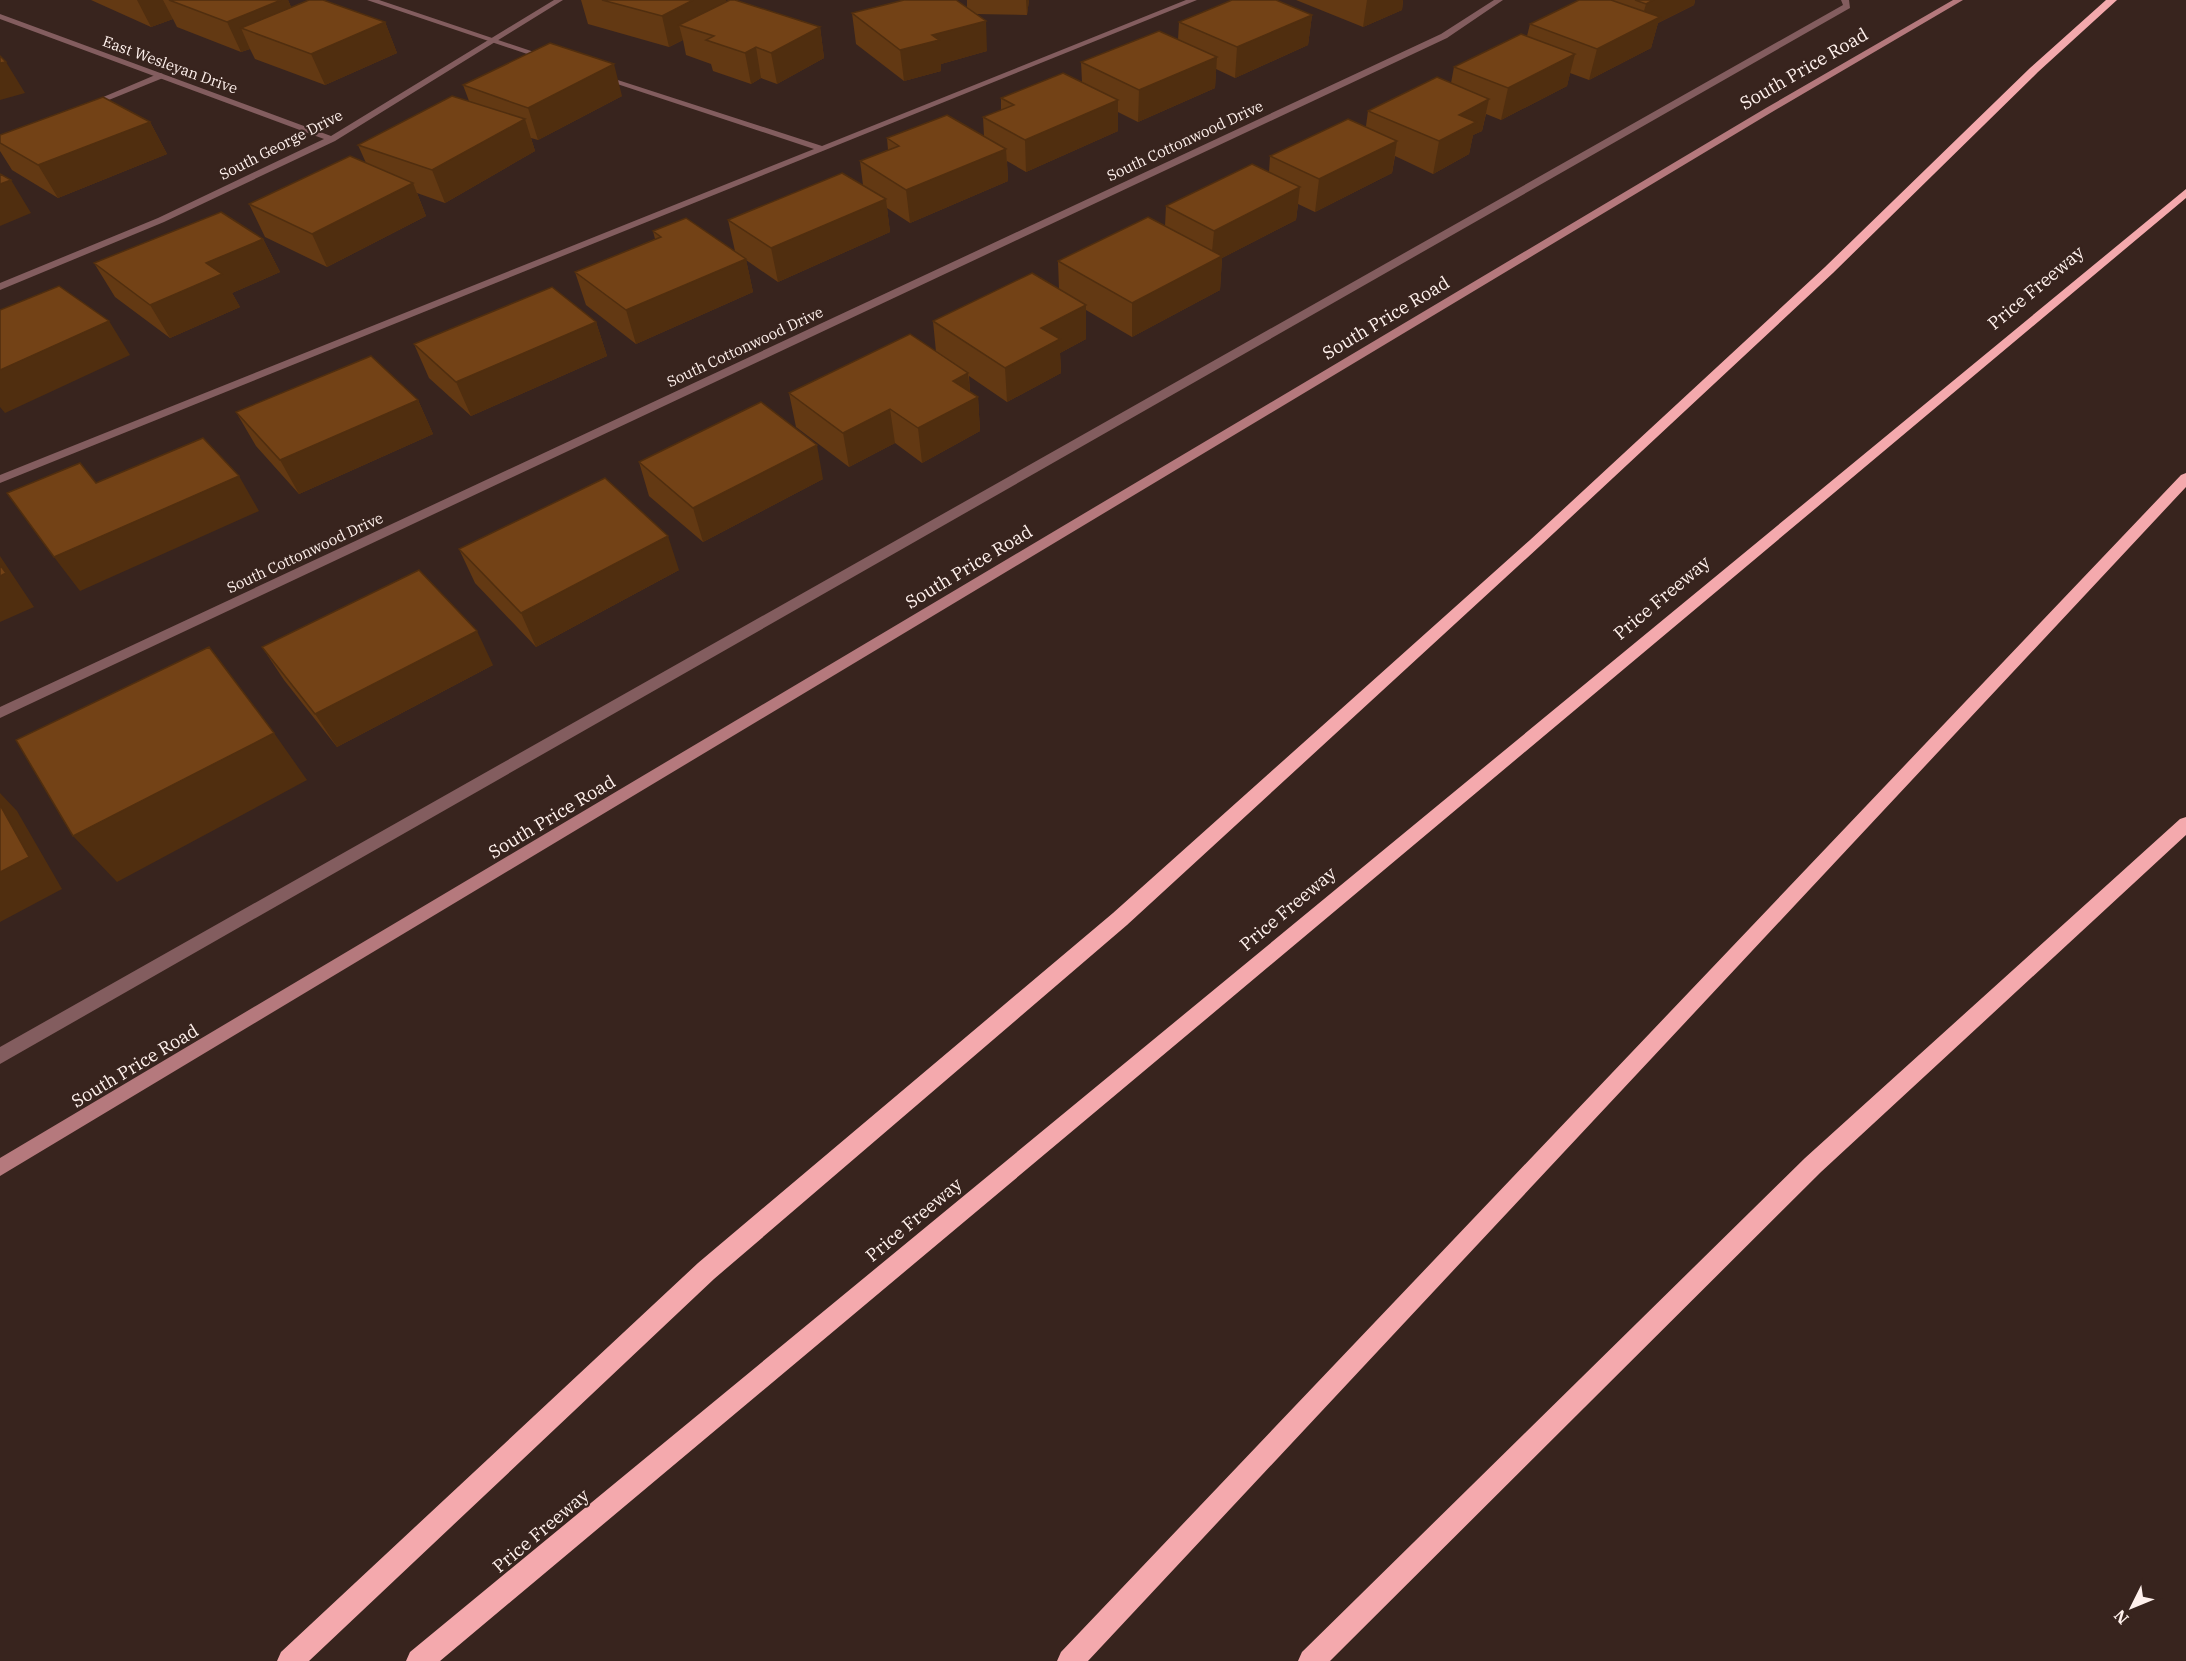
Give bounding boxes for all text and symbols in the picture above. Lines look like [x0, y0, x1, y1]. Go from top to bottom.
street label: South Price Road [1736, 23, 1872, 115]
street label: East Wesleyan Drive [100, 31, 240, 98]
street label: South Cottonwood Drive [1104, 96, 1266, 185]
street label: South George Drive [216, 105, 346, 184]
street label: Price Freeway [1983, 240, 2089, 335]
street label: South Price Road [1318, 271, 1454, 365]
street label: South Cottonwood Drive [664, 302, 826, 391]
street label: South Cottonwood Drive [224, 508, 386, 597]
street label: South Price Road [901, 520, 1037, 614]
street label: Price Freeway [1609, 550, 1715, 645]
street label: South Price Road [484, 770, 620, 864]
street label: Price Freeway [1235, 861, 1341, 956]
street label: South Price Road [67, 1019, 203, 1113]
street label: Price Freeway [861, 1172, 967, 1267]
street label: Price Freeway [488, 1483, 594, 1578]
north arrow [2102, 1577, 2162, 1637]
text: N [2109, 1606, 2133, 1629]

